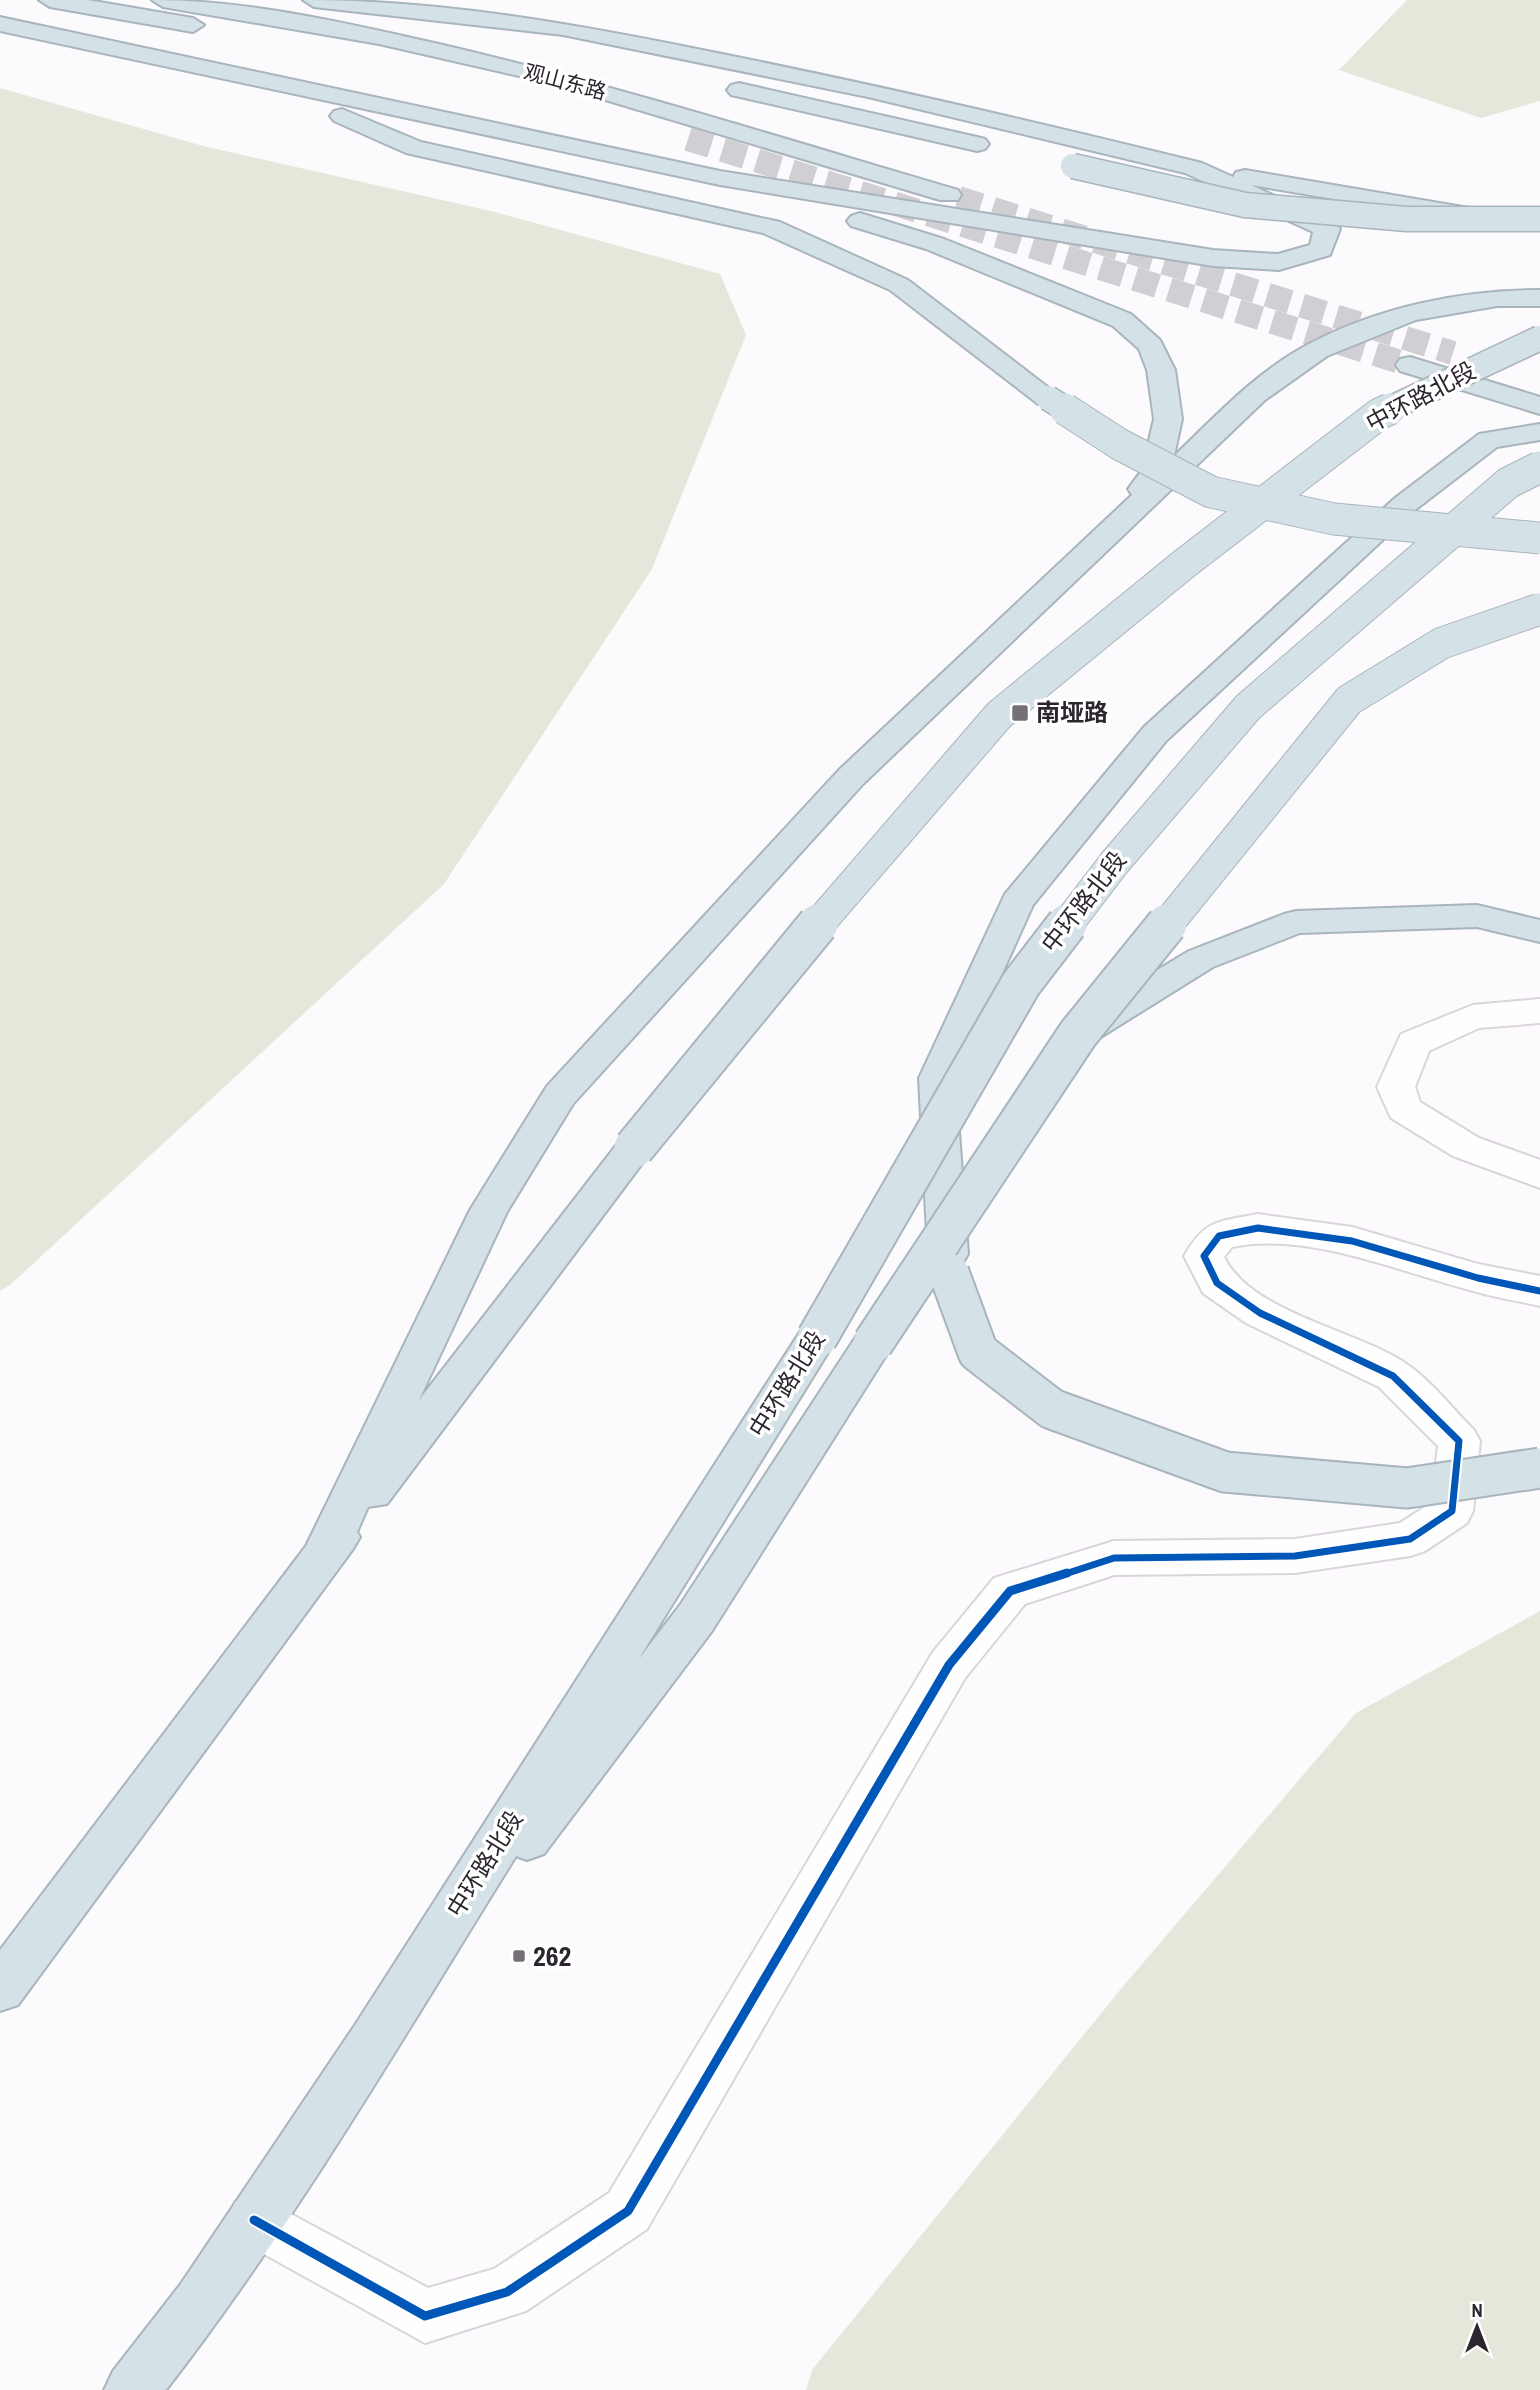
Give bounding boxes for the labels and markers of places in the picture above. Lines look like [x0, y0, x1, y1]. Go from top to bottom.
place label: 南垭路 [1036, 696, 1108, 728]
marker: 南垭路 [1010, 703, 1030, 723]
place label: 262 [533, 1937, 571, 1975]
marker: 262 [511, 1948, 527, 1964]

